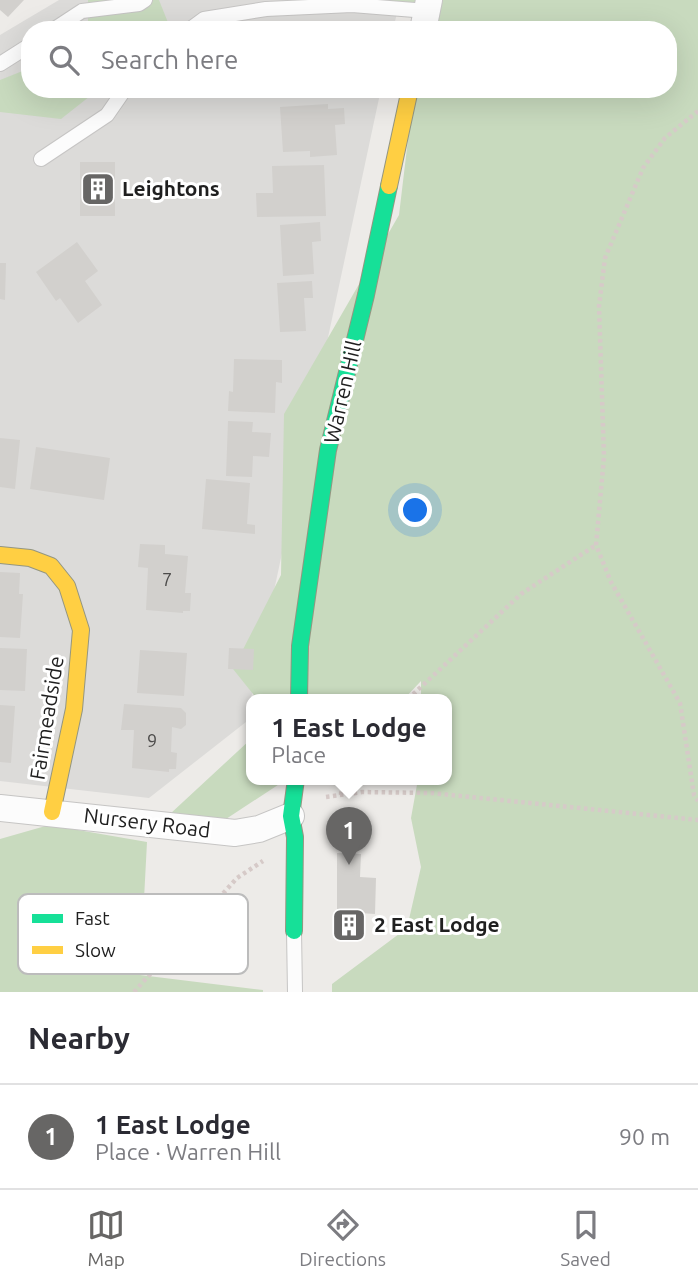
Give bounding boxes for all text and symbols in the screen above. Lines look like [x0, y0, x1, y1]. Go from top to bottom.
search box [21, 21, 677, 98]
icon: search [45, 41, 83, 79]
text: Search here [101, 45, 238, 74]
building icon: Leightons [79, 170, 117, 208]
place label: Leightons [122, 176, 220, 200]
street label: Warren Hill [319, 338, 366, 446]
your location [398, 493, 432, 527]
house number: 7 [162, 569, 172, 589]
street label: Fairmeadside [24, 654, 68, 781]
popup [246, 694, 452, 785]
text: 1 East Lodge [271, 713, 427, 742]
house number: 9 [147, 730, 157, 750]
text: Place [271, 742, 326, 767]
street label: Nursery Road [82, 802, 212, 842]
pin: 1 [326, 807, 372, 865]
legend [18, 894, 248, 974]
building icon: 2 East Lodge [330, 906, 368, 944]
text: Fast [75, 907, 110, 929]
place label: 2 East Lodge [374, 912, 500, 936]
text: Slow [75, 939, 116, 961]
text: Nearby [28, 1021, 130, 1055]
text: 1 East Lodge [95, 1110, 251, 1139]
text: 1 [45, 1124, 57, 1149]
text: 90 m [619, 1124, 670, 1149]
text: Place · Warren Hill [95, 1139, 281, 1164]
tab: Map [87, 1206, 125, 1270]
tab: Directions [299, 1206, 386, 1270]
tab: Saved [560, 1206, 611, 1270]

